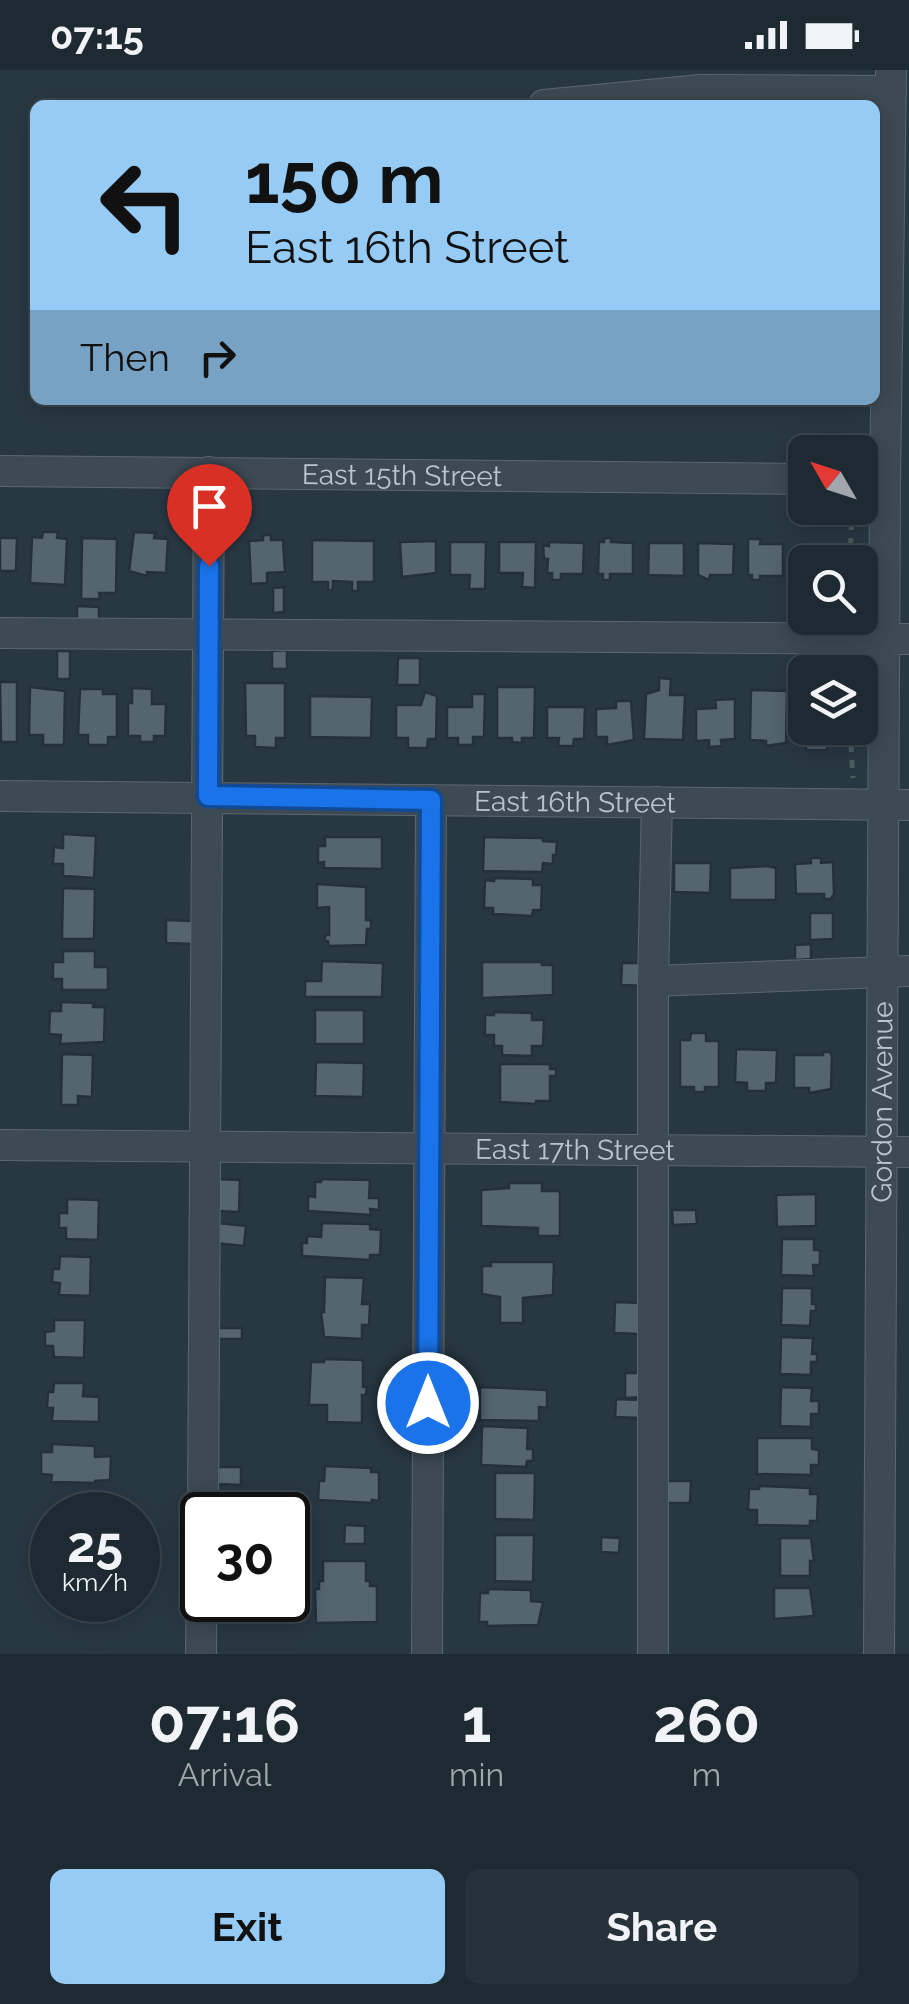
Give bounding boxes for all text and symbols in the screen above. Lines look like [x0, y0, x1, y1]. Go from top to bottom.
text: 07:15 [50, 13, 144, 58]
text: 150 m [245, 137, 443, 219]
icon: left [80, 140, 210, 270]
text: East 16th Street [245, 221, 569, 274]
icon: right [190, 330, 245, 385]
text: Then [80, 335, 170, 380]
north arrow [788, 435, 878, 525]
map controls [788, 435, 878, 745]
street label: East 15th Street [302, 458, 503, 492]
pin [167, 464, 252, 567]
icon: arrive [182, 479, 237, 534]
button: search [788, 545, 878, 635]
button: layers [788, 655, 878, 745]
street label: East 16th Street [474, 784, 677, 819]
street label: Gordon Avenue [865, 1001, 899, 1203]
street label: East 17th Street [475, 1132, 676, 1167]
position arrow [376, 1351, 480, 1455]
speed limit sign: 30 [180, 1492, 310, 1622]
text: 25 [67, 1515, 123, 1574]
text: km/h [62, 1567, 128, 1597]
text: 07:16 [149, 1686, 300, 1756]
text: 1 [462, 1686, 491, 1756]
text: 260 [653, 1686, 760, 1756]
text: Arrival [178, 1756, 271, 1793]
text: min [449, 1756, 504, 1793]
text: m [692, 1756, 721, 1793]
button: Exit [50, 1869, 445, 1984]
button: Share [465, 1869, 859, 1984]

